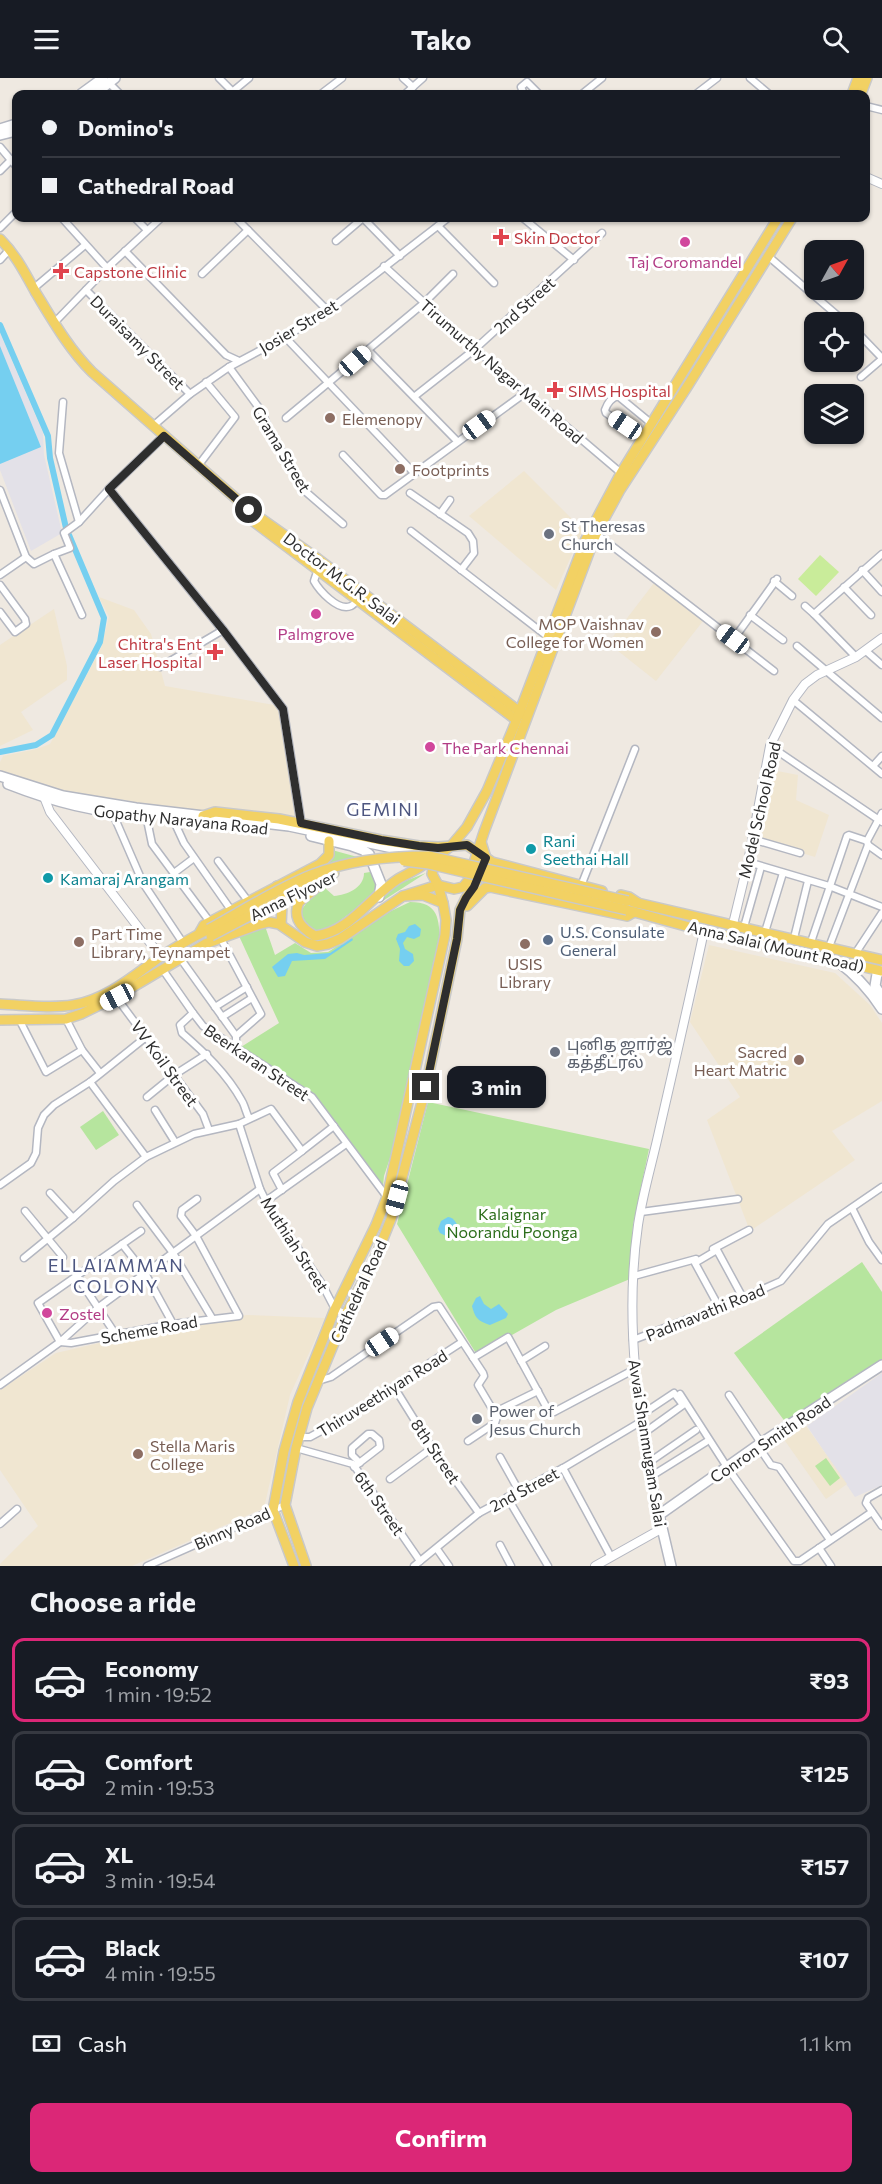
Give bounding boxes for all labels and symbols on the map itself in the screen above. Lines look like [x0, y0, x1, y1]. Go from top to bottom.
marker: Skin Doctor [492, 228, 510, 246]
place label: Skin Doctor [514, 228, 601, 247]
marker: Taj Coromandel [678, 235, 692, 249]
north arrow [804, 240, 864, 300]
place label: Taj Coromandel [628, 252, 742, 271]
marker: Capstone Clinic [52, 262, 70, 280]
place label: Capstone Clinic [74, 262, 187, 281]
street label: 2nd Street [490, 272, 559, 337]
street label: Duraisamy Street [87, 291, 189, 393]
street label: Josier Street [255, 295, 341, 357]
street label: Tirumurthy Nagar Main Road [417, 295, 587, 447]
car [336, 342, 374, 380]
marker: SIMS Hospital [546, 381, 564, 399]
place label: SIMS Hospital [568, 381, 671, 400]
street label: Grama Street [249, 403, 315, 496]
car [459, 407, 499, 443]
car [605, 407, 645, 443]
place label: Elemenopy [342, 409, 423, 428]
marker: Elemenopy [323, 411, 337, 425]
place label: Footprints [412, 460, 489, 479]
marker: Footprints [393, 462, 407, 476]
route start [235, 496, 262, 523]
place label: St Theresas Church [561, 516, 645, 553]
marker: St Theresas Church [542, 527, 556, 541]
street label: Doctor M.G.R. Salai [280, 528, 404, 628]
marker: Palmgrove [309, 607, 323, 621]
place label: MOP Vaishnav College for Women [506, 614, 644, 651]
car [713, 621, 753, 657]
place label: Palmgrove [278, 624, 354, 643]
marker: MOP Vaishnav College for Women [649, 625, 663, 639]
place label: Chitra's Ent Laser Hospital [98, 634, 202, 671]
marker: Chitra's Ent Laser Hospital [206, 643, 224, 661]
place label: The Park Chennai [442, 738, 569, 757]
marker: The Park Chennai [423, 740, 437, 754]
street label: Model School Road [734, 740, 784, 880]
district label: GEMINI [346, 798, 420, 820]
street label: Gopathy Narayana Road [93, 800, 269, 838]
place label: Rani Seethai Hall [543, 831, 629, 868]
marker: Rani Seethai Hall [524, 842, 538, 856]
street label: Anna Flyover [247, 866, 340, 924]
place label: Kamaraj Arangam [60, 869, 189, 888]
marker: Kamaraj Arangam [41, 871, 55, 885]
street label: Anna Salai (Mount Road) [686, 916, 866, 976]
place label: U.S. Consulate General [560, 922, 665, 959]
place label: Part Time Library, Teynampet [91, 924, 231, 961]
marker: U.S. Consulate General [541, 933, 555, 947]
marker: Part Time Library, Teynampet [72, 935, 86, 949]
marker: USIS Library [518, 937, 532, 951]
place label: USIS Library [499, 954, 551, 991]
car [97, 981, 137, 1013]
street label: VV Koil Street [128, 1016, 203, 1110]
street label: Beerkaran Street [201, 1020, 314, 1104]
place label: புனித ஜார்ஜ் கத்தீட்ரல் [567, 1034, 673, 1073]
place label: Sacred Heart Matric [694, 1042, 787, 1079]
marker: புனித ஜார்ஜ் கத்தீட்ரல் [548, 1045, 562, 1059]
marker: Sacred Heart Matric [792, 1053, 806, 1067]
callout: 3 min [447, 1066, 546, 1108]
route end [412, 1073, 439, 1100]
car [384, 1178, 410, 1218]
street label: Muthiah Street [257, 1193, 333, 1296]
park label: Kalaignar Noorandu Poonga [446, 1204, 578, 1241]
street label: Cathedral Road [326, 1236, 390, 1346]
district label: ELLAIAMMAN COLONY [48, 1254, 184, 1297]
street label: Padmavathi Road [643, 1280, 767, 1344]
place label: Zostel [59, 1304, 105, 1323]
marker: Zostel [40, 1306, 54, 1320]
street label: Scheme Road [99, 1311, 199, 1347]
car [362, 1324, 402, 1360]
street label: Thiruveethiyan Road [314, 1345, 450, 1441]
street label: Avvai Shanmugam Salai [625, 1358, 671, 1528]
street label: Conron Smith Road [706, 1392, 834, 1486]
place label: Power of Jesus Church [489, 1401, 581, 1438]
marker: Power of Jesus Church [470, 1412, 484, 1426]
street label: 8th Street [408, 1415, 465, 1487]
place label: Stella Maris College [150, 1436, 235, 1473]
marker: Stella Maris College [131, 1447, 145, 1461]
street label: 2nd Street [486, 1463, 562, 1515]
street label: 6th Street [351, 1467, 409, 1539]
street label: Binny Road [191, 1503, 273, 1553]

